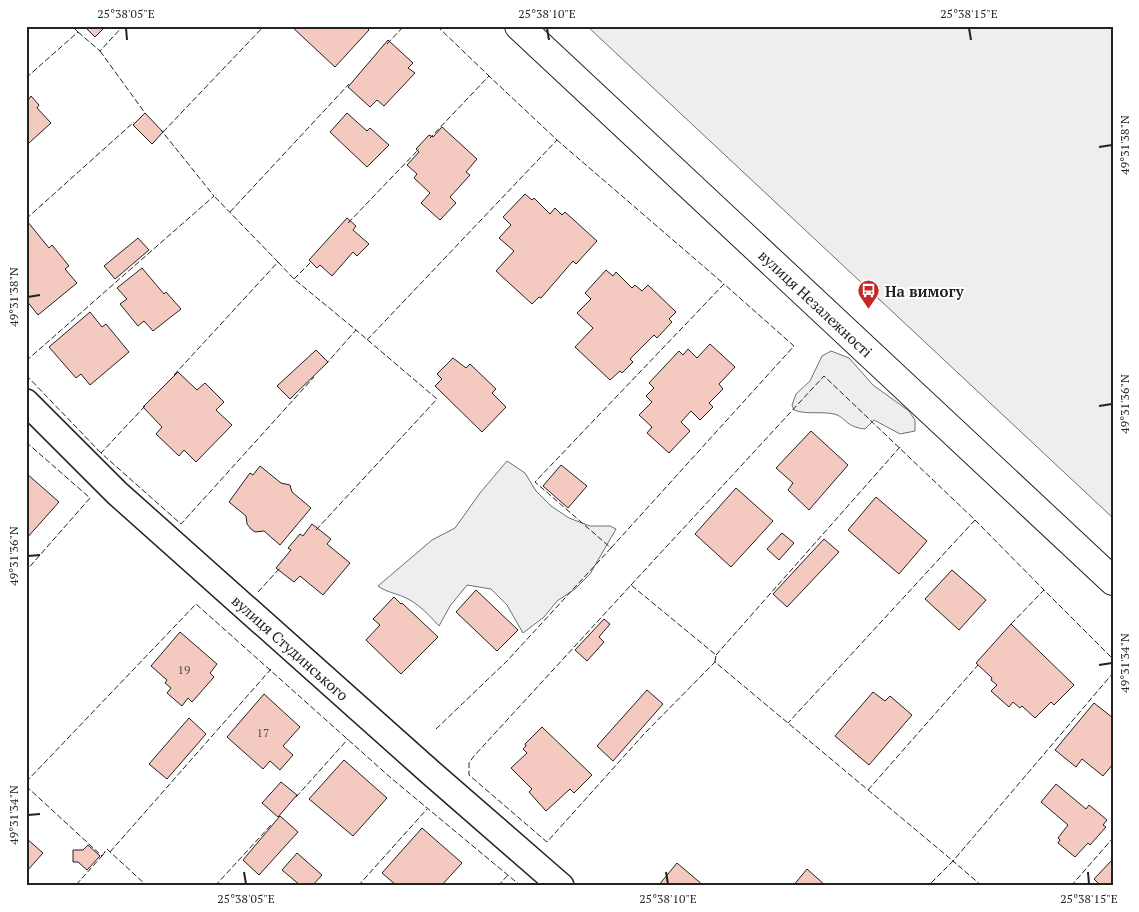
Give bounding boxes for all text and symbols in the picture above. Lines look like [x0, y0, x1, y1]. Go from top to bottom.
text: 25°38'05"E [97, 6, 155, 21]
text: 25°38'10"E [518, 6, 576, 21]
text: 25°38'15"E [940, 6, 998, 21]
text: 49°31'38"N [1117, 115, 1132, 175]
street label: вулиця Незалежності [754, 245, 877, 361]
text: 49°31'38"N [6, 267, 21, 327]
bus stop icon: На вимогу [857, 279, 881, 310]
place label: На вимогу [885, 281, 965, 301]
text: 49°31'36"N [1117, 374, 1132, 434]
text: 49°31'36"N [6, 526, 21, 586]
street label: вулиця Студинського [228, 590, 353, 705]
text: 49°31'34"N [1117, 633, 1132, 693]
house number: 19 [178, 662, 190, 677]
house number: 17 [257, 725, 269, 740]
text: 49°31'34"N [6, 785, 21, 845]
text: 25°38'05"E [217, 891, 275, 906]
text: 25°38'10"E [639, 891, 697, 906]
text: 25°38'15"E [1060, 891, 1118, 906]

